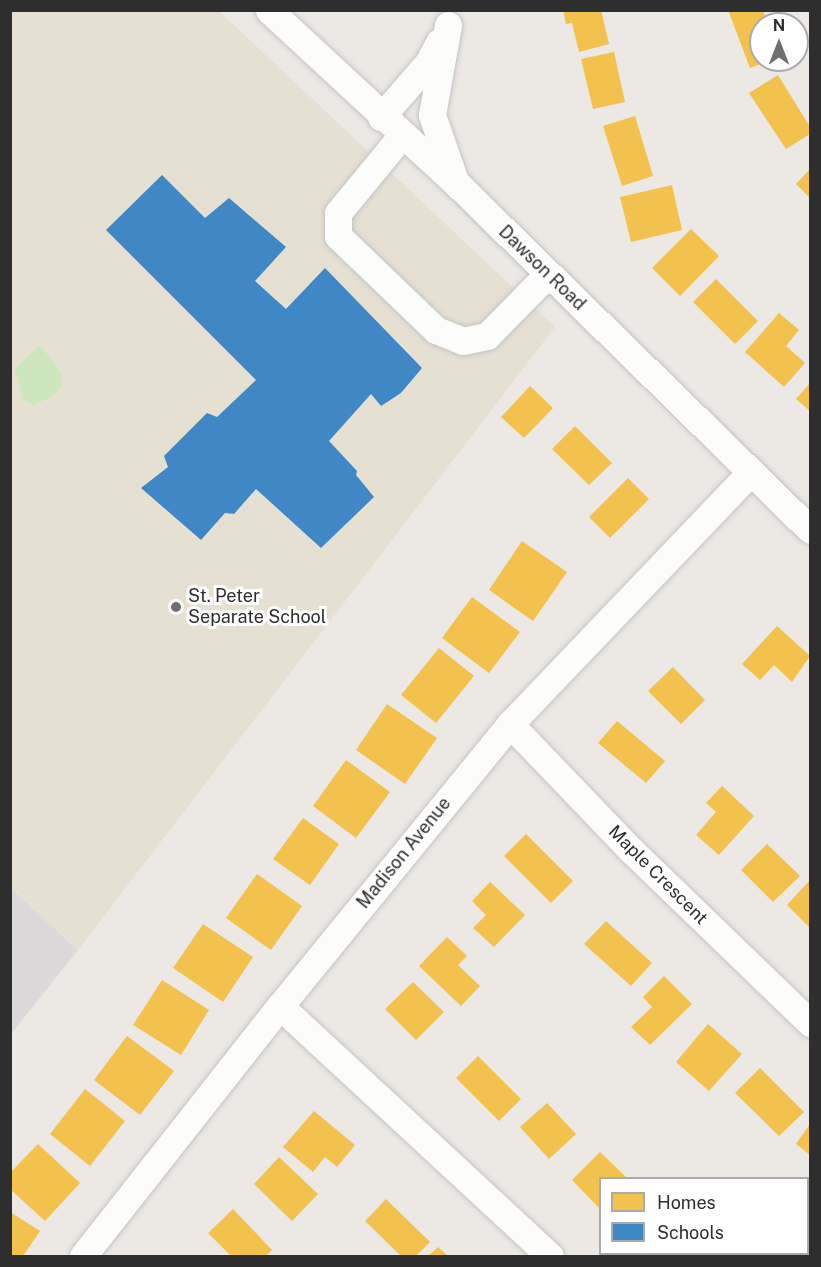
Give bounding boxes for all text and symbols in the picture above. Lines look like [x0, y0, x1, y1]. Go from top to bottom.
north arrow [749, 12, 809, 72]
text: N [773, 16, 785, 35]
street label: Dawson Road [494, 221, 590, 315]
place label: St. Peter Separate School [188, 586, 326, 628]
marker: St. Peter Separate School [169, 600, 183, 614]
street label: Madison Avenue [352, 793, 456, 913]
street label: Maple Crescent [604, 821, 712, 929]
legend [599, 1177, 809, 1255]
text: Homes [657, 1192, 716, 1213]
text: Schools [657, 1222, 724, 1243]

